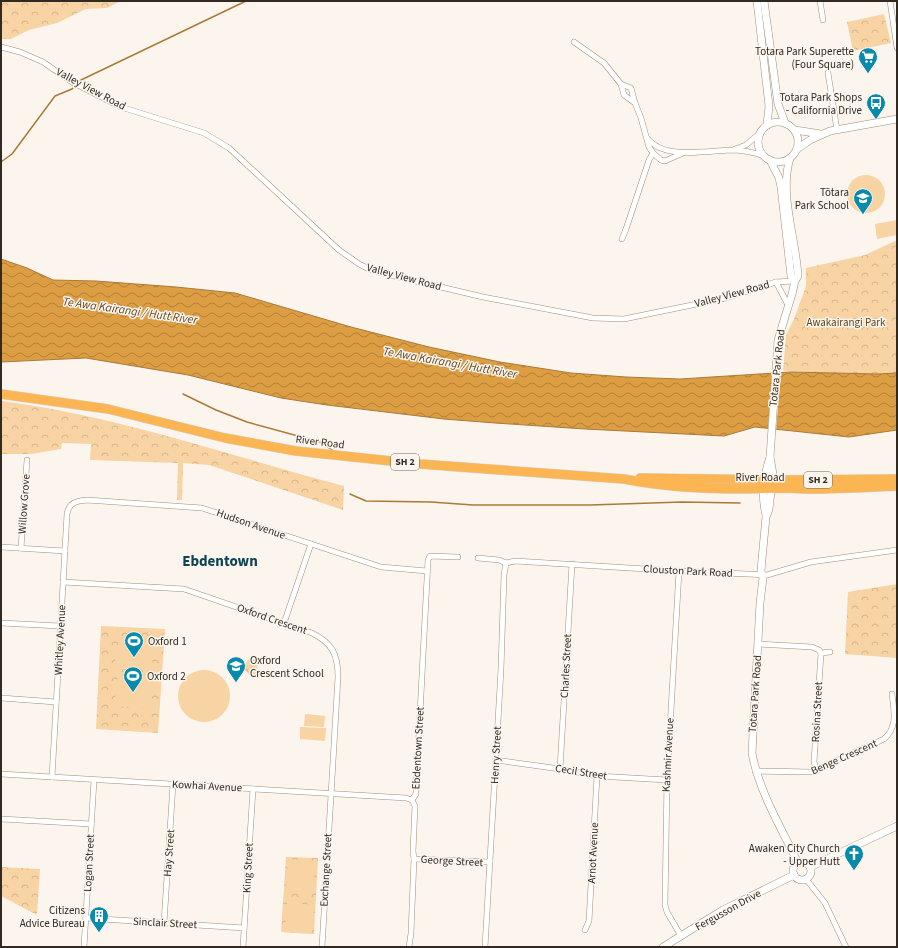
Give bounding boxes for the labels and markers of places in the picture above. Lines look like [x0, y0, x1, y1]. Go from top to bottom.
place label: Totara Park Superette (Four Square) [755, 44, 855, 72]
supermarket icon: Totara Park Superette (Four Square) [857, 46, 879, 74]
place label: Totara Park Shops - California Drive [779, 90, 863, 118]
bus stop icon: Totara Park Shops - California Drive [865, 92, 887, 120]
place label: Tōtara Park School [795, 185, 849, 213]
school or university icon: Tōtara Park School [852, 187, 874, 215]
sports icon: Oxford 1 [123, 630, 145, 658]
place label: Oxford 1 [148, 634, 187, 649]
place label: Oxford Crescent School [250, 653, 324, 681]
school or university icon: Oxford Crescent School [225, 655, 247, 683]
sports icon: Oxford 2 [122, 665, 144, 693]
place label: Oxford 2 [147, 669, 186, 684]
place label: Awaken City Church - Upper Hutt [749, 841, 840, 869]
church icon: Awaken City Church - Upper Hutt [843, 843, 865, 871]
place label: Citizens Advice Bureau [20, 903, 85, 931]
building icon: Citizens Advice Bureau [88, 905, 110, 933]

